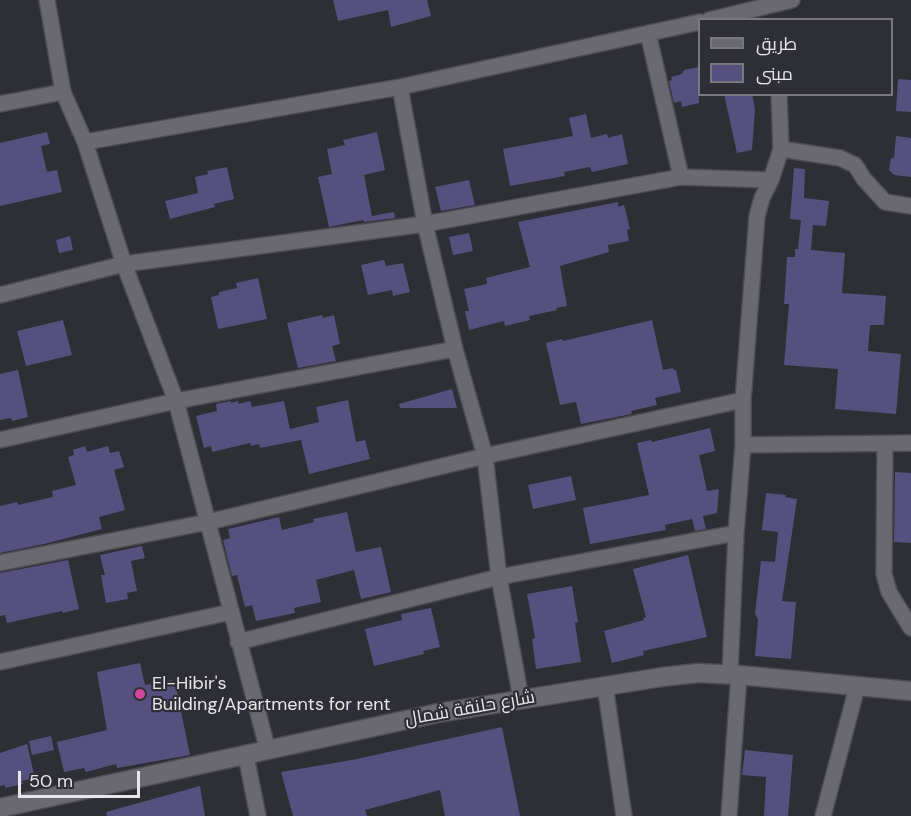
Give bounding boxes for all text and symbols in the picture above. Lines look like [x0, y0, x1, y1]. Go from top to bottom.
legend [698, 18, 893, 96]
text: طريق [756, 32, 797, 56]
text: مبنى [756, 62, 793, 86]
place label: El-Hibir's Building/Apartments for rent [152, 673, 391, 716]
marker: El-Hibir's Building/Apartments for rent [133, 687, 147, 701]
street label: شارع حلنقة شمال [403, 687, 537, 731]
scale bar [21, 759, 142, 797]
text: 50 m [29, 769, 73, 793]

